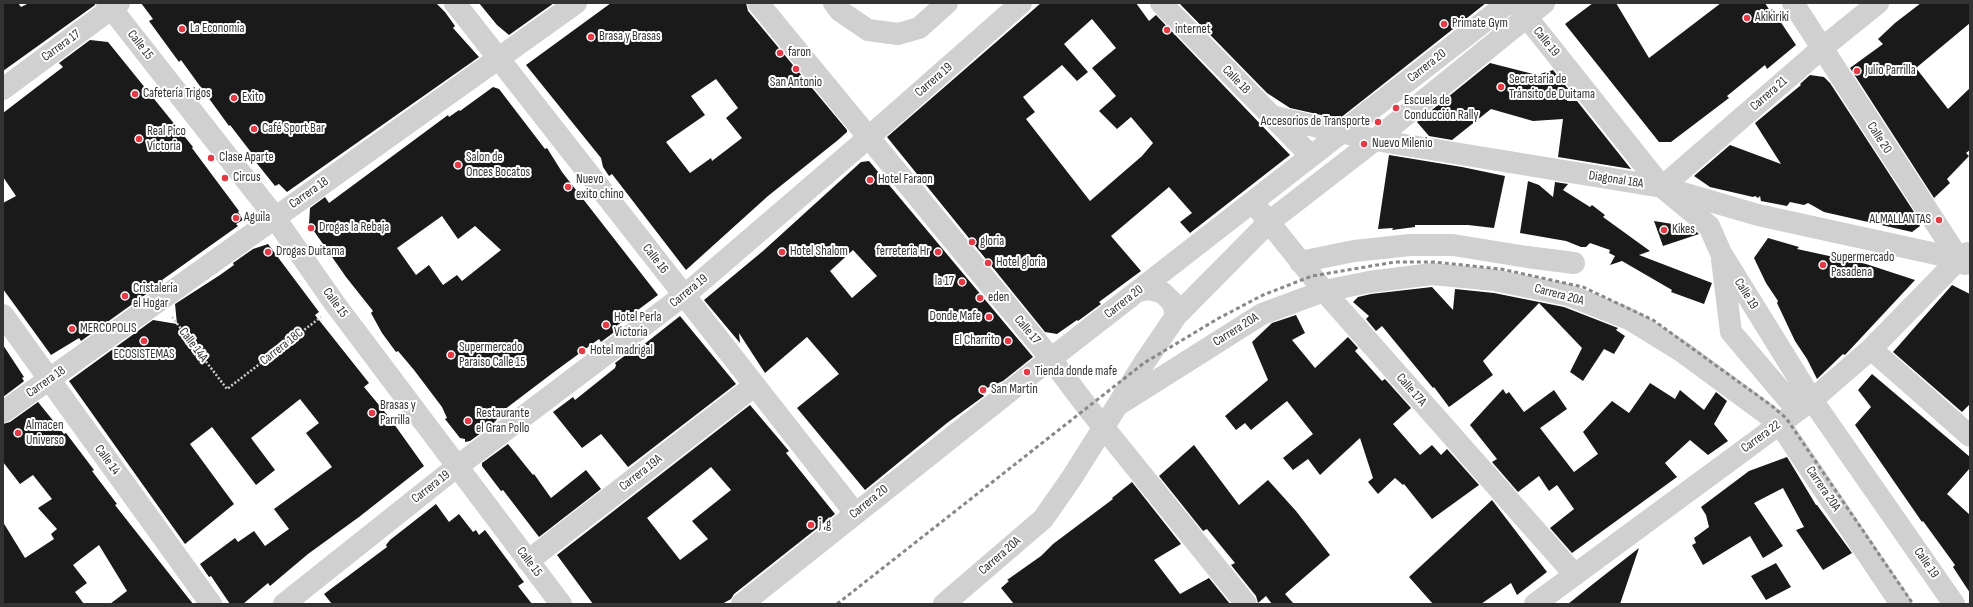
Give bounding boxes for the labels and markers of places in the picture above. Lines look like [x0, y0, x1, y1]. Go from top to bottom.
place label: Akikiriki [1755, 10, 1789, 26]
marker: Akikiriki [1742, 13, 1752, 23]
place label: Primate Gym [1452, 16, 1508, 32]
marker: Primate Gym [1439, 19, 1449, 29]
place label: La Economia [190, 21, 244, 37]
place label: internet [1175, 22, 1211, 38]
marker: La Economia [177, 24, 187, 34]
marker: internet [1162, 25, 1172, 35]
place label: Brasa y Brasas [599, 29, 661, 45]
marker: Brasa y Brasas [586, 32, 596, 42]
place label: faron [788, 45, 811, 61]
marker: faron [775, 48, 785, 58]
place label: Julio Parrilla [1865, 63, 1916, 79]
marker: San Antonio [791, 64, 801, 74]
marker: Julio Parrilla [1852, 66, 1862, 76]
place label: Secretaría de Tránsito de Duitama [1509, 72, 1595, 103]
place label: San Antonio [770, 75, 822, 91]
marker: Secretaría de Tránsito de Duitama [1496, 82, 1506, 92]
place label: Cafetería Trigos [143, 86, 211, 102]
marker: Cafetería Trigos [130, 89, 140, 99]
place label: Exito [242, 90, 264, 106]
marker: Exito [229, 93, 239, 103]
place label: Escuela de Conducción Rally [1404, 93, 1478, 124]
marker: Escuela de Conducción Rally [1391, 103, 1401, 113]
place label: Accesorios de Transporte [1261, 114, 1370, 130]
marker: Accesorios de Transporte [1373, 117, 1383, 127]
place label: Café Sport Bar [262, 121, 325, 137]
place label: Real Pico Victoria [147, 124, 186, 155]
marker: Café Sport Bar [249, 124, 259, 134]
marker: Real Pico Victoria [134, 134, 144, 144]
place label: Nuevo Milenio [1372, 136, 1433, 152]
marker: Nuevo Milenio [1359, 139, 1369, 149]
place label: Clase Aparte [219, 150, 274, 166]
place label: Salon de Onces Bocatos [466, 150, 530, 181]
marker: Clase Aparte [206, 153, 216, 163]
marker: Salon de Onces Bocatos [453, 160, 463, 170]
place label: Circus [233, 170, 261, 186]
place label: Nuevo exito chino [576, 172, 624, 203]
place label: Hotel Faraon [878, 172, 933, 188]
marker: Circus [220, 173, 230, 183]
marker: Hotel Faraon [865, 175, 875, 185]
marker: Nuevo exito chino [563, 182, 573, 192]
place label: Aguila [244, 210, 270, 226]
place label: ALMALLANTAS [1870, 212, 1931, 228]
marker: Aguila [231, 213, 241, 223]
marker: ALMALLANTAS [1934, 215, 1944, 225]
place label: Drogas la Rebaja [319, 220, 389, 236]
place label: Kikes [1672, 222, 1695, 238]
marker: Drogas la Rebaja [306, 223, 316, 233]
marker: Kikes [1659, 225, 1669, 235]
place label: gloria [980, 234, 1004, 250]
marker: gloria [967, 237, 977, 247]
place label: Drogas Duitama [276, 244, 345, 260]
place label: Hotel Shalom [790, 244, 848, 260]
place label: ferreteria Hr [876, 244, 930, 260]
marker: Drogas Duitama [263, 247, 273, 257]
marker: Hotel Shalom [777, 247, 787, 257]
marker: ferreteria Hr [933, 247, 943, 257]
place label: Supermercado Pasadena [1831, 250, 1894, 281]
place label: Hotel gloria [996, 255, 1046, 271]
marker: Hotel gloria [983, 258, 993, 268]
marker: Supermercado Pasadena [1818, 260, 1828, 270]
place label: la 17 [935, 274, 954, 290]
marker: la 17 [957, 277, 967, 287]
place label: Cristalería el Hogar [133, 281, 178, 312]
place label: eden [988, 290, 1009, 306]
marker: Cristalería el Hogar [120, 291, 130, 301]
marker: eden [975, 293, 985, 303]
place label: Donde Mafe [930, 309, 981, 325]
place label: Hotel Perla Victoria [614, 310, 661, 341]
marker: Donde Mafe [984, 312, 994, 322]
marker: Hotel Perla Victoria [601, 320, 611, 330]
place label: MERCOPOLIS [80, 321, 137, 337]
marker: MERCOPOLIS [67, 324, 77, 334]
place label: El Charrito [954, 333, 1000, 349]
marker: ECOSISTEMAS [139, 336, 149, 346]
marker: El Charrito [1003, 336, 1013, 346]
place label: Supermercado Paraiso Calle 15 [459, 340, 525, 371]
place label: Hotel madrigal [590, 343, 653, 359]
marker: Hotel madrigal [577, 346, 587, 356]
place label: ECOSISTEMAS [114, 347, 174, 363]
marker: Supermercado Paraiso Calle 15 [446, 350, 456, 360]
place label: Tienda donde mafe [1035, 364, 1117, 380]
marker: Tienda donde mafe [1022, 367, 1032, 377]
place label: San Martin [991, 382, 1038, 398]
marker: San Martin [978, 385, 988, 395]
place label: Brasas y Parrilla [380, 398, 416, 429]
place label: Restaurante el Gran Pollo [476, 406, 529, 437]
marker: Brasas y Parrilla [367, 408, 377, 418]
marker: Restaurante el Gran Pollo [463, 416, 473, 426]
place label: Almacen Universo [26, 418, 64, 449]
marker: Almacen Universo [13, 428, 23, 438]
place label: j ,g [819, 517, 831, 533]
marker: j ,g [806, 520, 816, 530]

